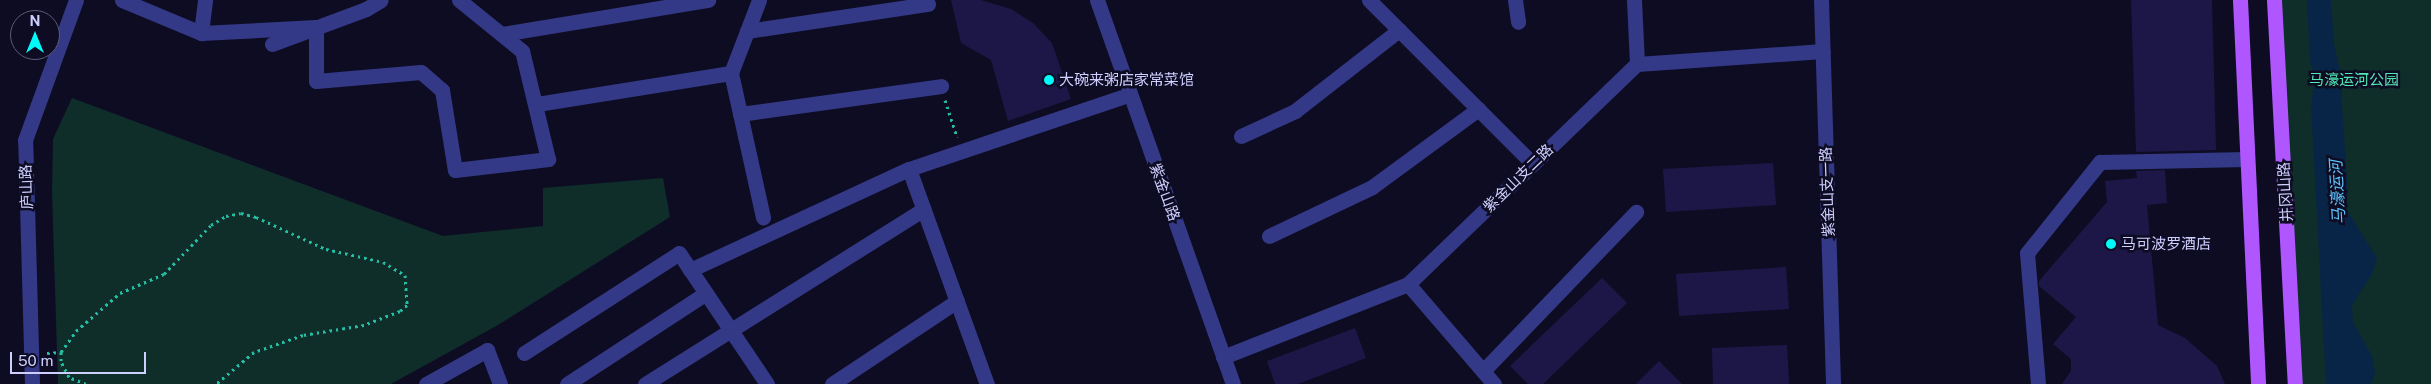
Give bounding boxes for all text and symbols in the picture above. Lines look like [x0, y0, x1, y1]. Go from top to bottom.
north arrow [10, 10, 60, 60]
text: N [30, 13, 40, 29]
place label: 大碗来粥店家常菜馆 [1059, 71, 1194, 89]
park label: 马濠运河公园 [2309, 71, 2399, 89]
marker: 大碗来粥店家常菜馆 [1043, 74, 1055, 86]
street label: 紫金山支二路 [1479, 140, 1557, 216]
street label: 紫金山支一路 [1816, 147, 1838, 237]
water label: 马濠运河 [2327, 160, 2349, 224]
street label: 紫金山路 [1146, 161, 1184, 223]
street label: 井冈山路 [2274, 162, 2296, 222]
street label: 庐山路 [16, 164, 36, 210]
place label: 马可波罗酒店 [2121, 235, 2211, 253]
marker: 马可波罗酒店 [2105, 238, 2117, 250]
scale bar [12, 342, 149, 374]
text: 50 m [18, 352, 53, 369]

